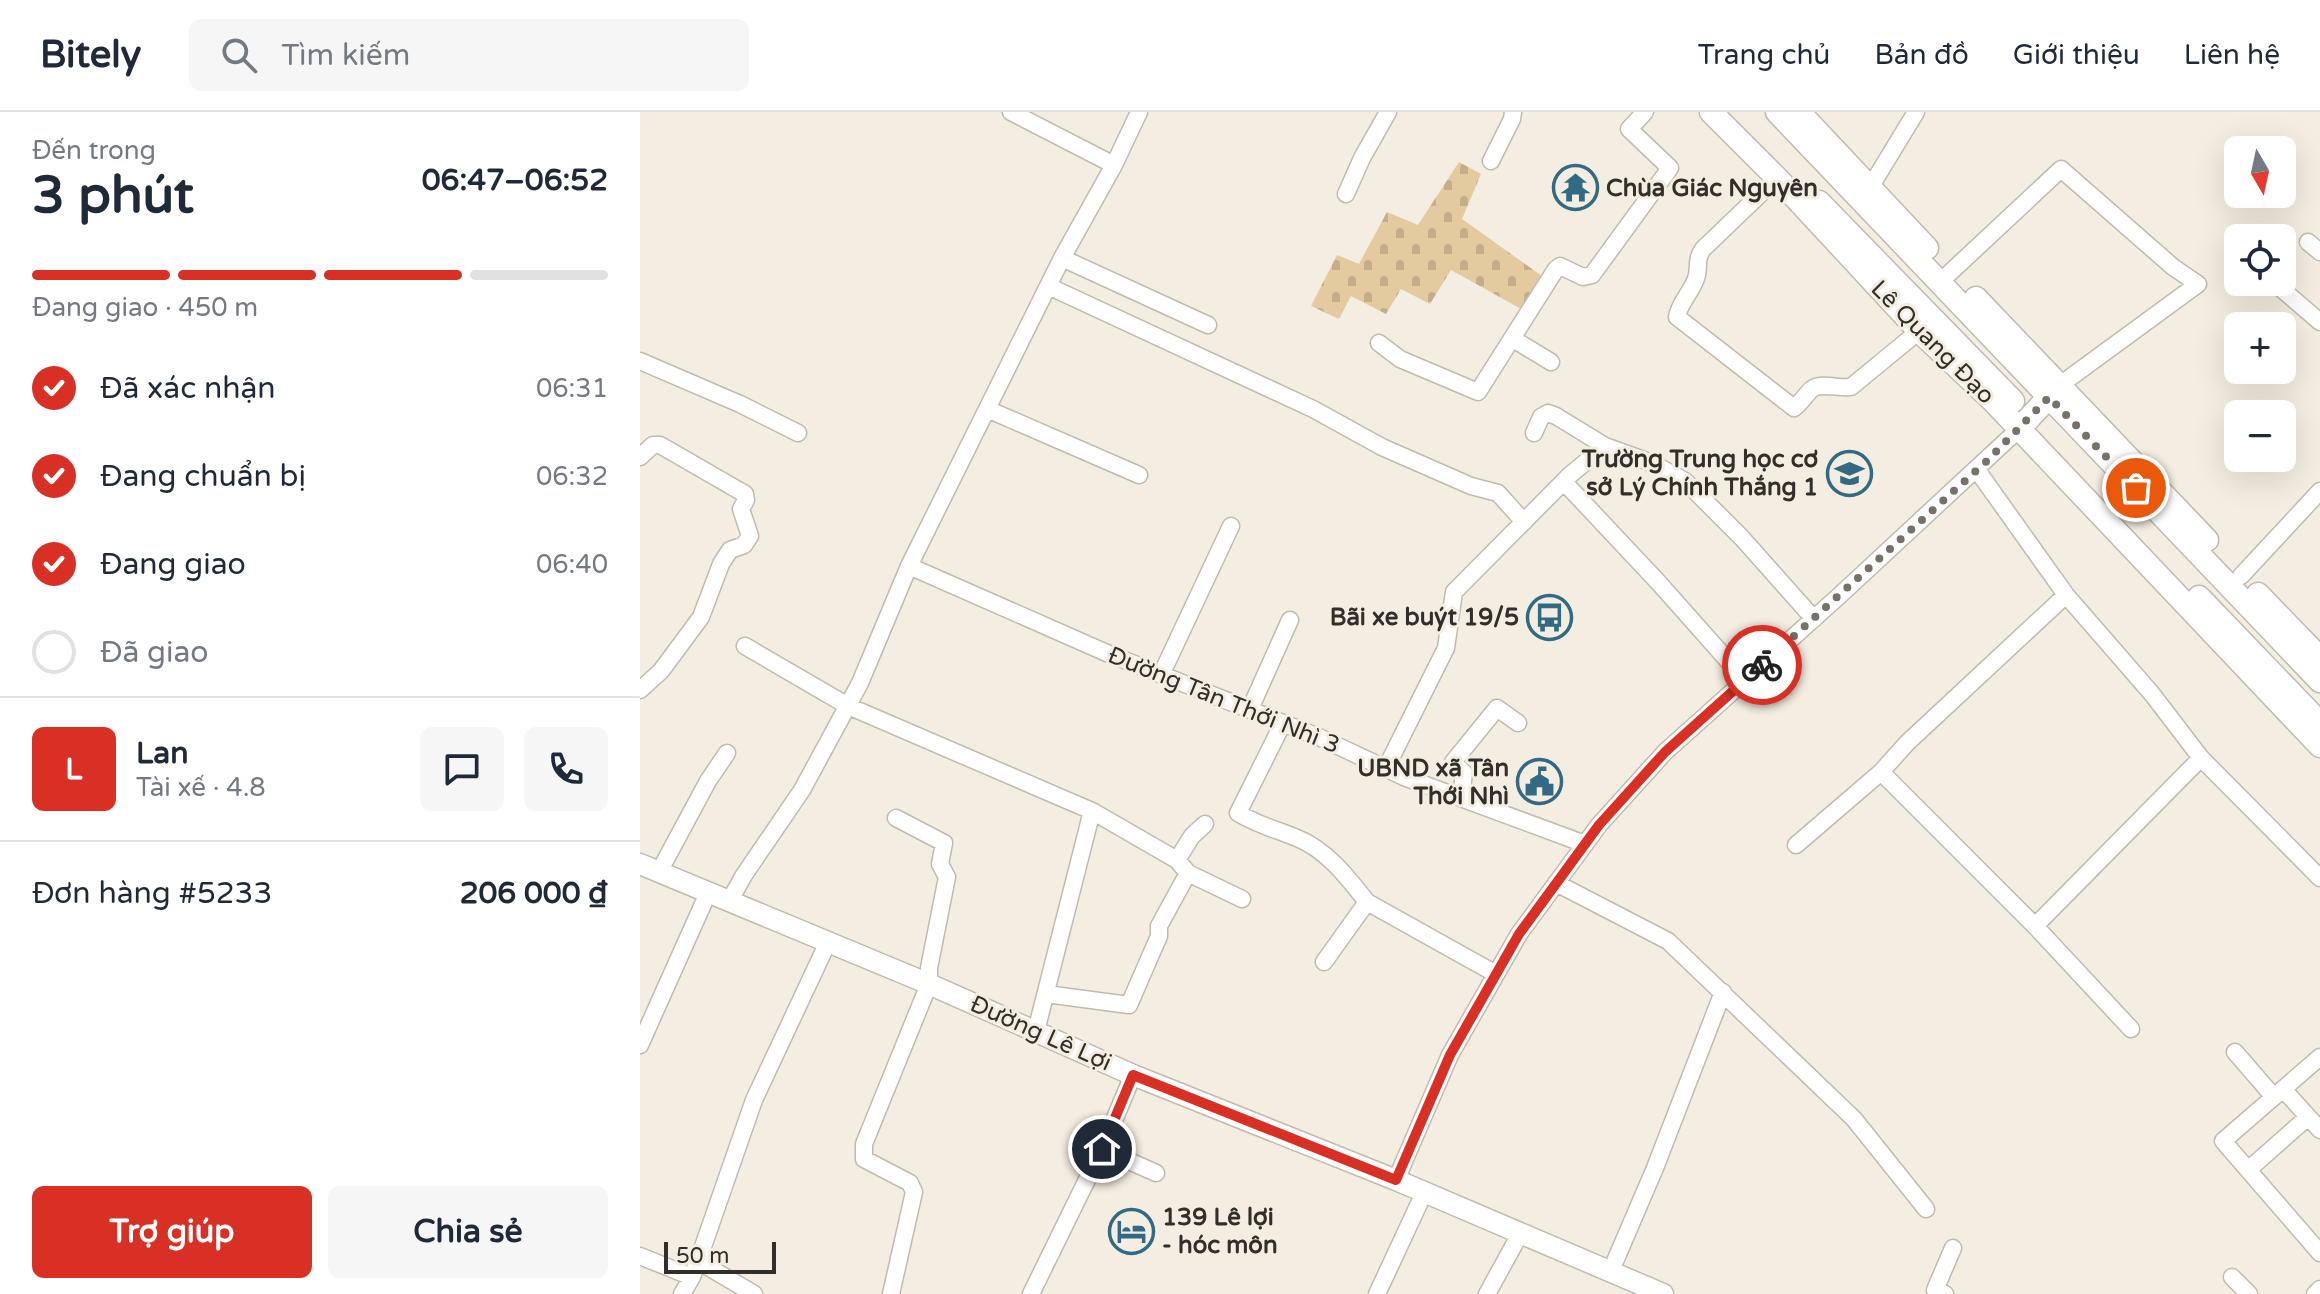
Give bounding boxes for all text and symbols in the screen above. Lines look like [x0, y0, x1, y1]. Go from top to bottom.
search box [189, 19, 749, 91]
text: Bitely [40, 32, 141, 78]
icon: search [217, 33, 261, 77]
text: Tìm kiếm [281, 37, 410, 74]
text: Trang chủ [1698, 38, 1830, 72]
text: Bản đồ [1874, 38, 1969, 72]
text: Giới thiệu [2013, 38, 2140, 72]
text: Liên hệ [2184, 38, 2280, 72]
text: Đến trong [32, 135, 156, 166]
north arrow [2224, 136, 2296, 208]
map controls [2224, 136, 2296, 472]
text: 06:47–06:52 [422, 162, 608, 199]
text: 3 phút [32, 164, 194, 227]
temple icon: Chùa Giác Nguyên [1551, 164, 1599, 212]
place label: Chùa Giác Nguyên [1606, 174, 1818, 203]
button: locate [2224, 224, 2296, 296]
street label: Lê Quang Đạo [1865, 274, 2001, 410]
text: Đang giao · 450 m [32, 292, 258, 323]
button: + [2224, 312, 2296, 384]
icon: check [32, 366, 76, 410]
text: Đã xác nhận [100, 370, 276, 407]
text: 06:31 [536, 373, 608, 404]
button: − [2224, 400, 2296, 472]
place label: Trường Trung học cơ sở Lý Chính Thắng 1 [1581, 445, 1818, 502]
school or university icon: Trường Trung học cơ sở Lý Chính Thắng 1 [1825, 449, 1873, 497]
icon: check [32, 454, 76, 498]
pin [2102, 454, 2170, 522]
text: Đang chuẩn bị [100, 458, 306, 495]
text: 06:32 [536, 461, 608, 492]
icon: bag [2114, 466, 2158, 510]
icon: check [32, 542, 76, 586]
text: Đang giao [100, 546, 246, 583]
text: 06:40 [536, 549, 608, 580]
bus stop icon: Bãi xe buýt 19/5 [1526, 593, 1574, 641]
place label: Bãi xe buýt 19/5 [1330, 603, 1519, 632]
courier [1722, 625, 1802, 705]
text: Đã giao [100, 634, 209, 671]
street label: Đường Tân Thới Nhì 3 [1104, 641, 1344, 760]
icon: bike [1740, 643, 1784, 687]
button: chat [420, 727, 504, 811]
button: phone [524, 727, 608, 811]
text: Lan [136, 735, 188, 772]
text: L [65, 751, 83, 788]
place label: UBND xã Tân Thới Nhì [1357, 754, 1509, 811]
public building icon: UBND xã Tân Thới Nhì [1516, 758, 1564, 806]
text: Tài xế · 4.8 [136, 772, 266, 803]
text: Đơn hàng #5233 [32, 875, 272, 912]
text: 206 000 ₫ [460, 875, 608, 912]
street label: Đường Lê Lợi [966, 989, 1116, 1078]
pin [1068, 1115, 1136, 1183]
icon: home [1080, 1127, 1124, 1171]
button: Trợ giúp [32, 1186, 312, 1278]
button: Chia sẻ [328, 1186, 608, 1278]
place label: 139 Lê lợi - hóc môn [1162, 1203, 1278, 1260]
hotel icon: 139 Lê lợi - hóc môn [1107, 1207, 1155, 1255]
scale bar [664, 1238, 776, 1274]
text: 50 m [676, 1243, 730, 1269]

